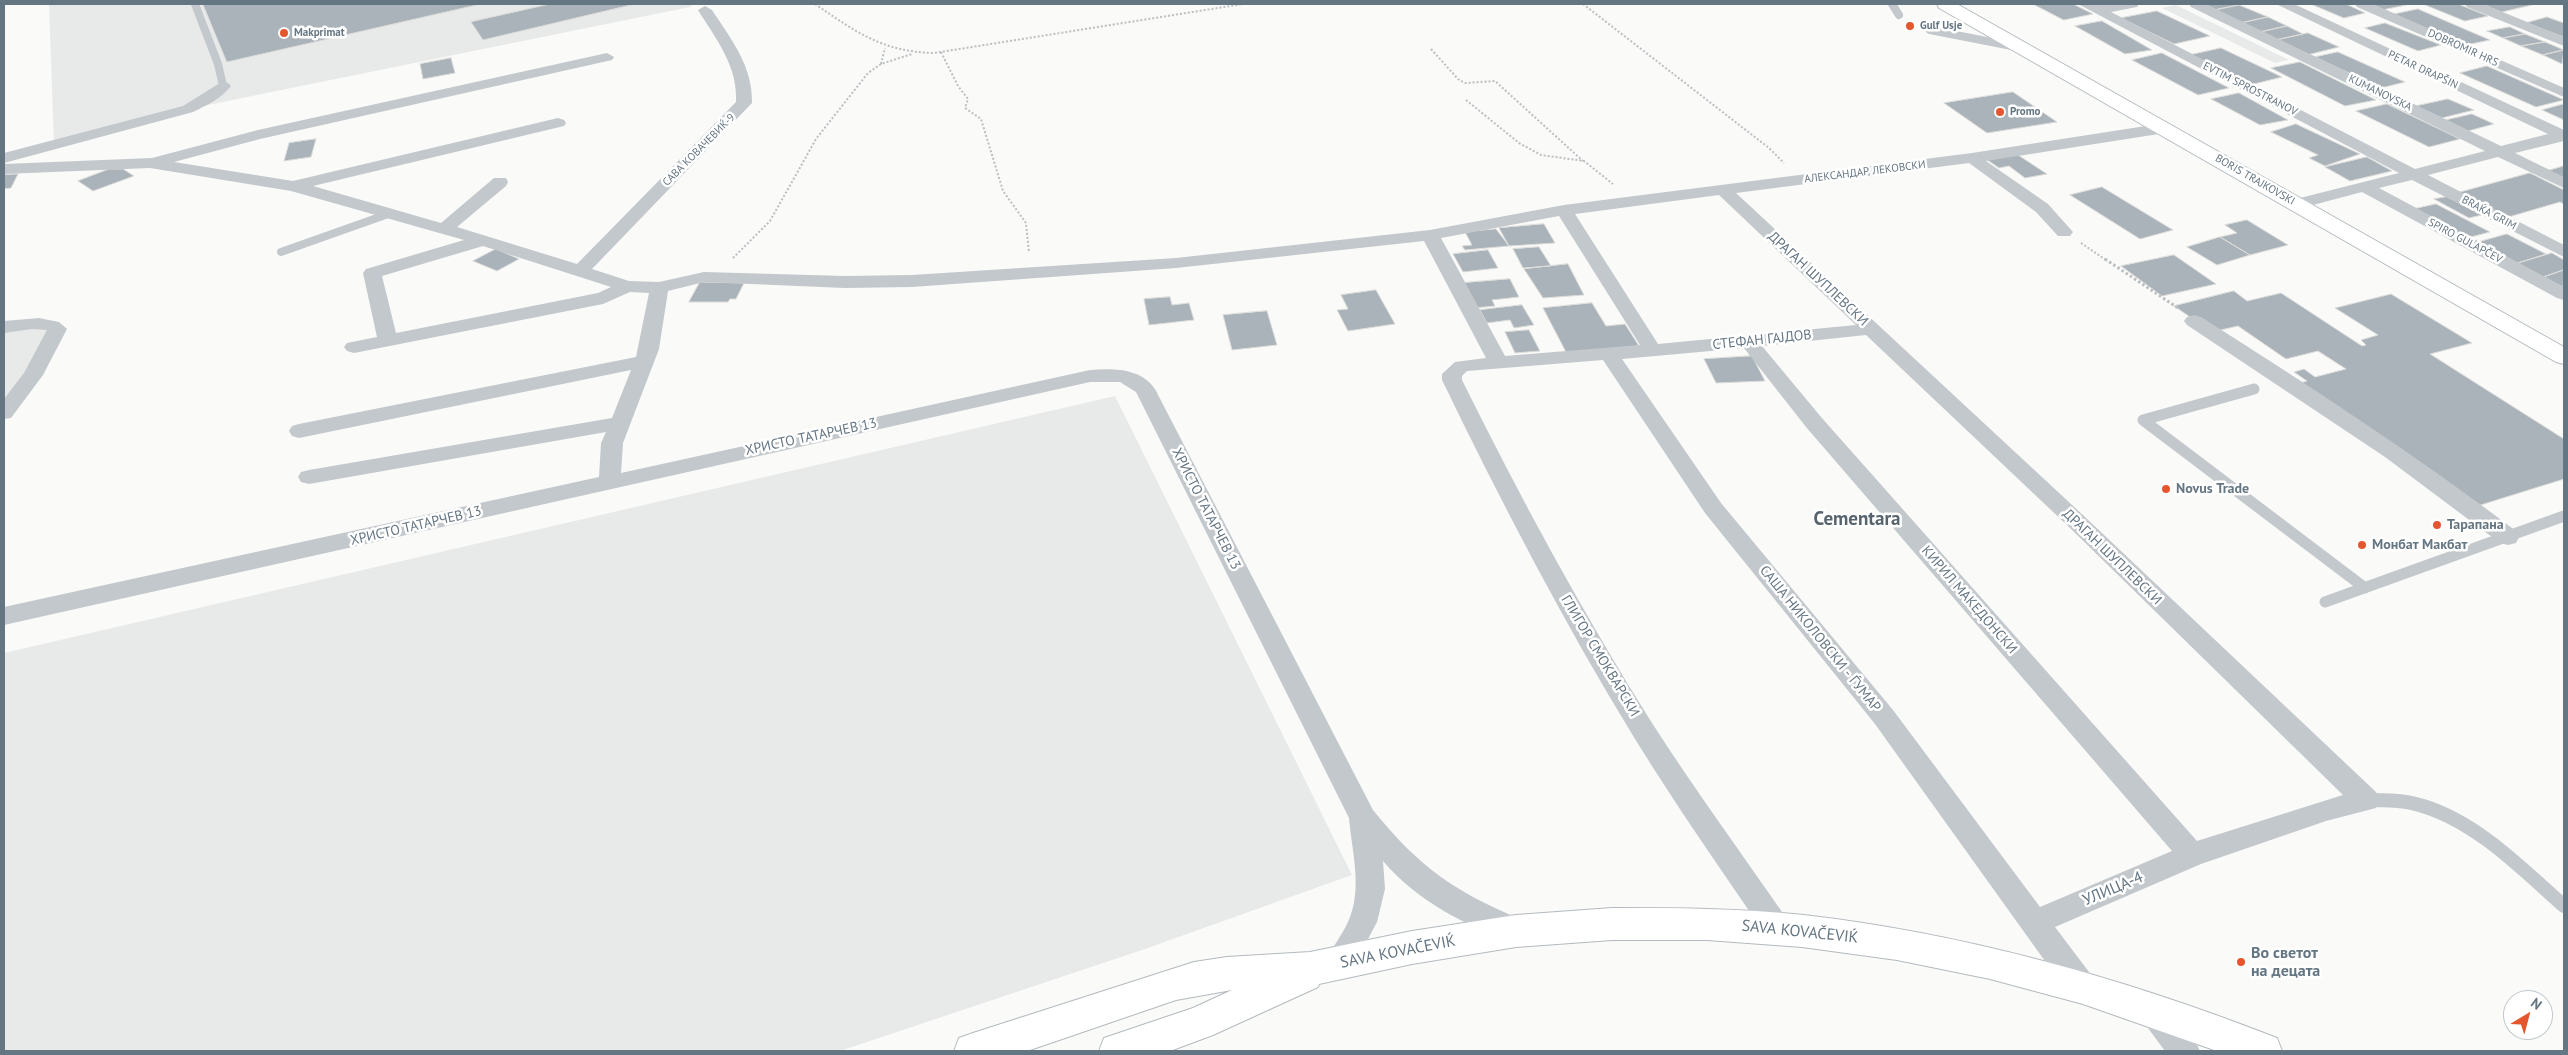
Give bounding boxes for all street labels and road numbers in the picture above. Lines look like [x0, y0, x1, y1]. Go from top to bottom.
street label: DOBROMIR HRS [2426, 27, 2500, 69]
street label: PETAR DRAPŠIN [2386, 48, 2460, 92]
street label: EVTIM SPROSTRANOV [2201, 59, 2299, 119]
street label: KUMANOVSKA [2346, 72, 2414, 114]
street label: САВА КОВАЧЕВИЌ-9 [660, 111, 738, 189]
street label: BORIS TRAJKOVSKI [2213, 152, 2297, 208]
street label: АЛЕКСАНДАР ЛЕКОВСКИ [1804, 158, 1926, 186]
street label: BRAḰA GRIM [2459, 193, 2519, 233]
street label: SPIRO GULAPČEV [2426, 216, 2504, 266]
street label: ДРАГАН ШУПЛЕВСКИ [1764, 228, 1872, 330]
street label: СТЕФАН ГАЈДОВ [1712, 326, 1812, 354]
street label: ХРИСТО ТАТАРЧЕВ 13 [744, 415, 878, 459]
street label: ХРИСТО ТАТАРЧЕВ 13 [1168, 445, 1244, 573]
street label: ХРИСТО ТАТАРЧЕВ 13 [349, 503, 483, 549]
street label: ДРАГАН ШУПЛЕВСКИ [2059, 506, 2165, 608]
street label: КИРИЛ МАКЕДОНСКИ [1918, 543, 2020, 657]
street label: САША НИКОЛОВСКИ - ЃУМАР [1756, 563, 1884, 715]
street label: ГЛИГОР СМОКВАРСКИ [1557, 592, 1643, 720]
street label: УЛИЦА-4 [2080, 868, 2146, 910]
street label: SAVA KOVAČEVIḰ [1741, 916, 1859, 948]
street label: SAVA KOVAČEVIḰ [1339, 931, 1457, 973]

